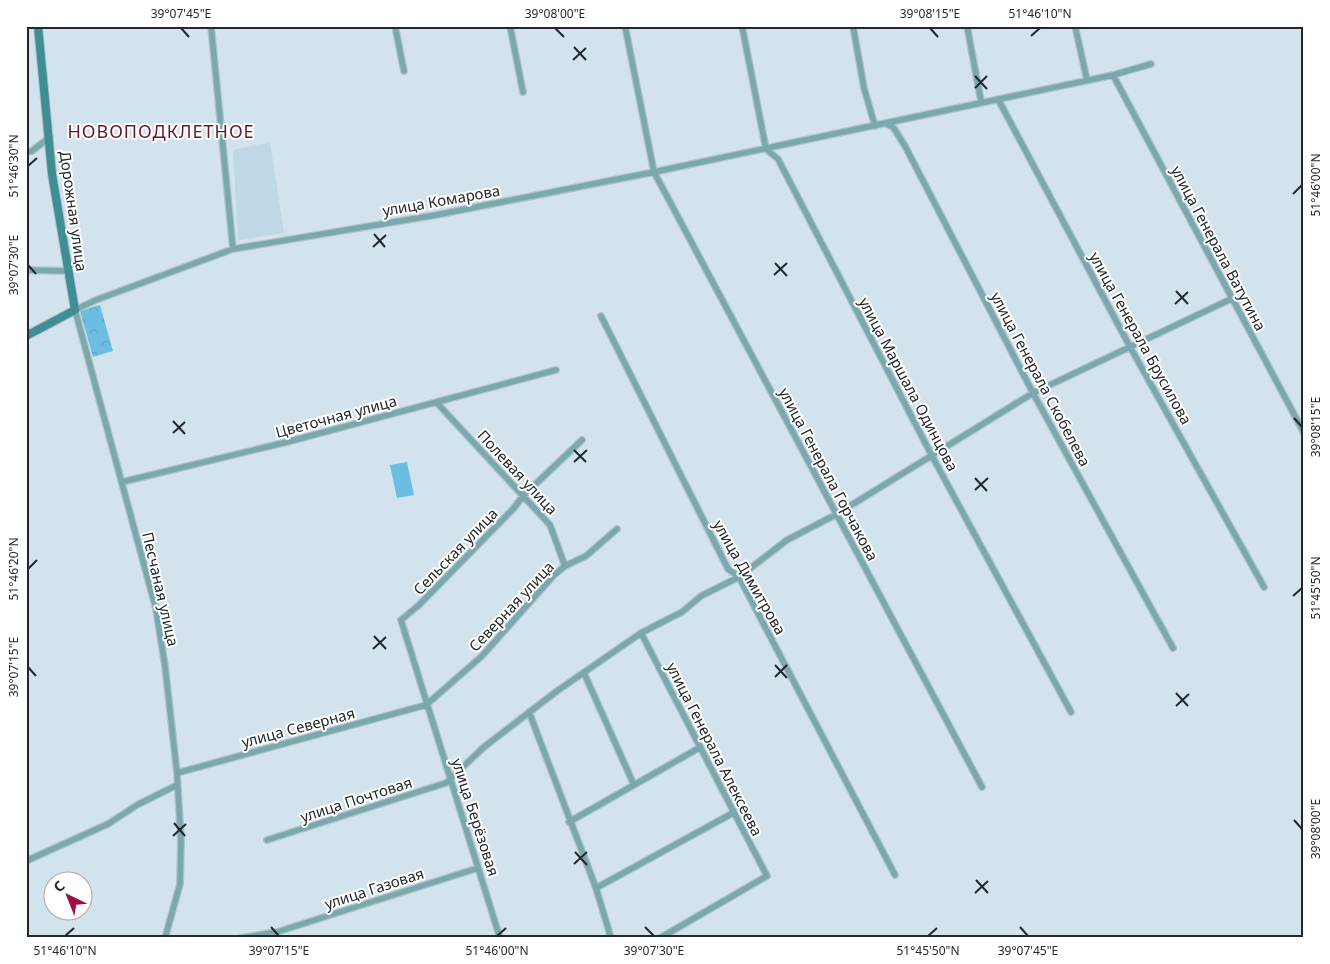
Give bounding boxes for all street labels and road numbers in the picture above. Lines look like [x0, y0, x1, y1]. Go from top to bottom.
street label: Дорожная улица [56, 149, 92, 273]
street label: улица Генерала Ватутина [1167, 162, 1271, 334]
street label: улица Комарова [381, 180, 501, 220]
street label: улица Генерала Брусилова [1085, 248, 1197, 428]
street label: улица Генерала Скобелева [986, 288, 1096, 470]
street label: улица Маршала Одинцова [855, 294, 963, 474]
street label: улица Генерала Горчакова [775, 384, 883, 564]
street label: Цветочная улица [273, 390, 399, 442]
street label: Полевая улица [474, 425, 562, 519]
street label: Сельская улица [408, 503, 502, 599]
street label: улица Димитрова [709, 516, 791, 638]
street label: Песчаная улица [138, 530, 184, 648]
street label: Северная улица [464, 557, 558, 655]
street label: улица Генерала Алексеева [662, 659, 768, 839]
street label: улица Северная [239, 702, 357, 752]
street label: улица Берёзовая [447, 755, 505, 879]
street label: улица Почтовая [298, 772, 414, 826]
street label: улица Газовая [322, 862, 426, 914]

